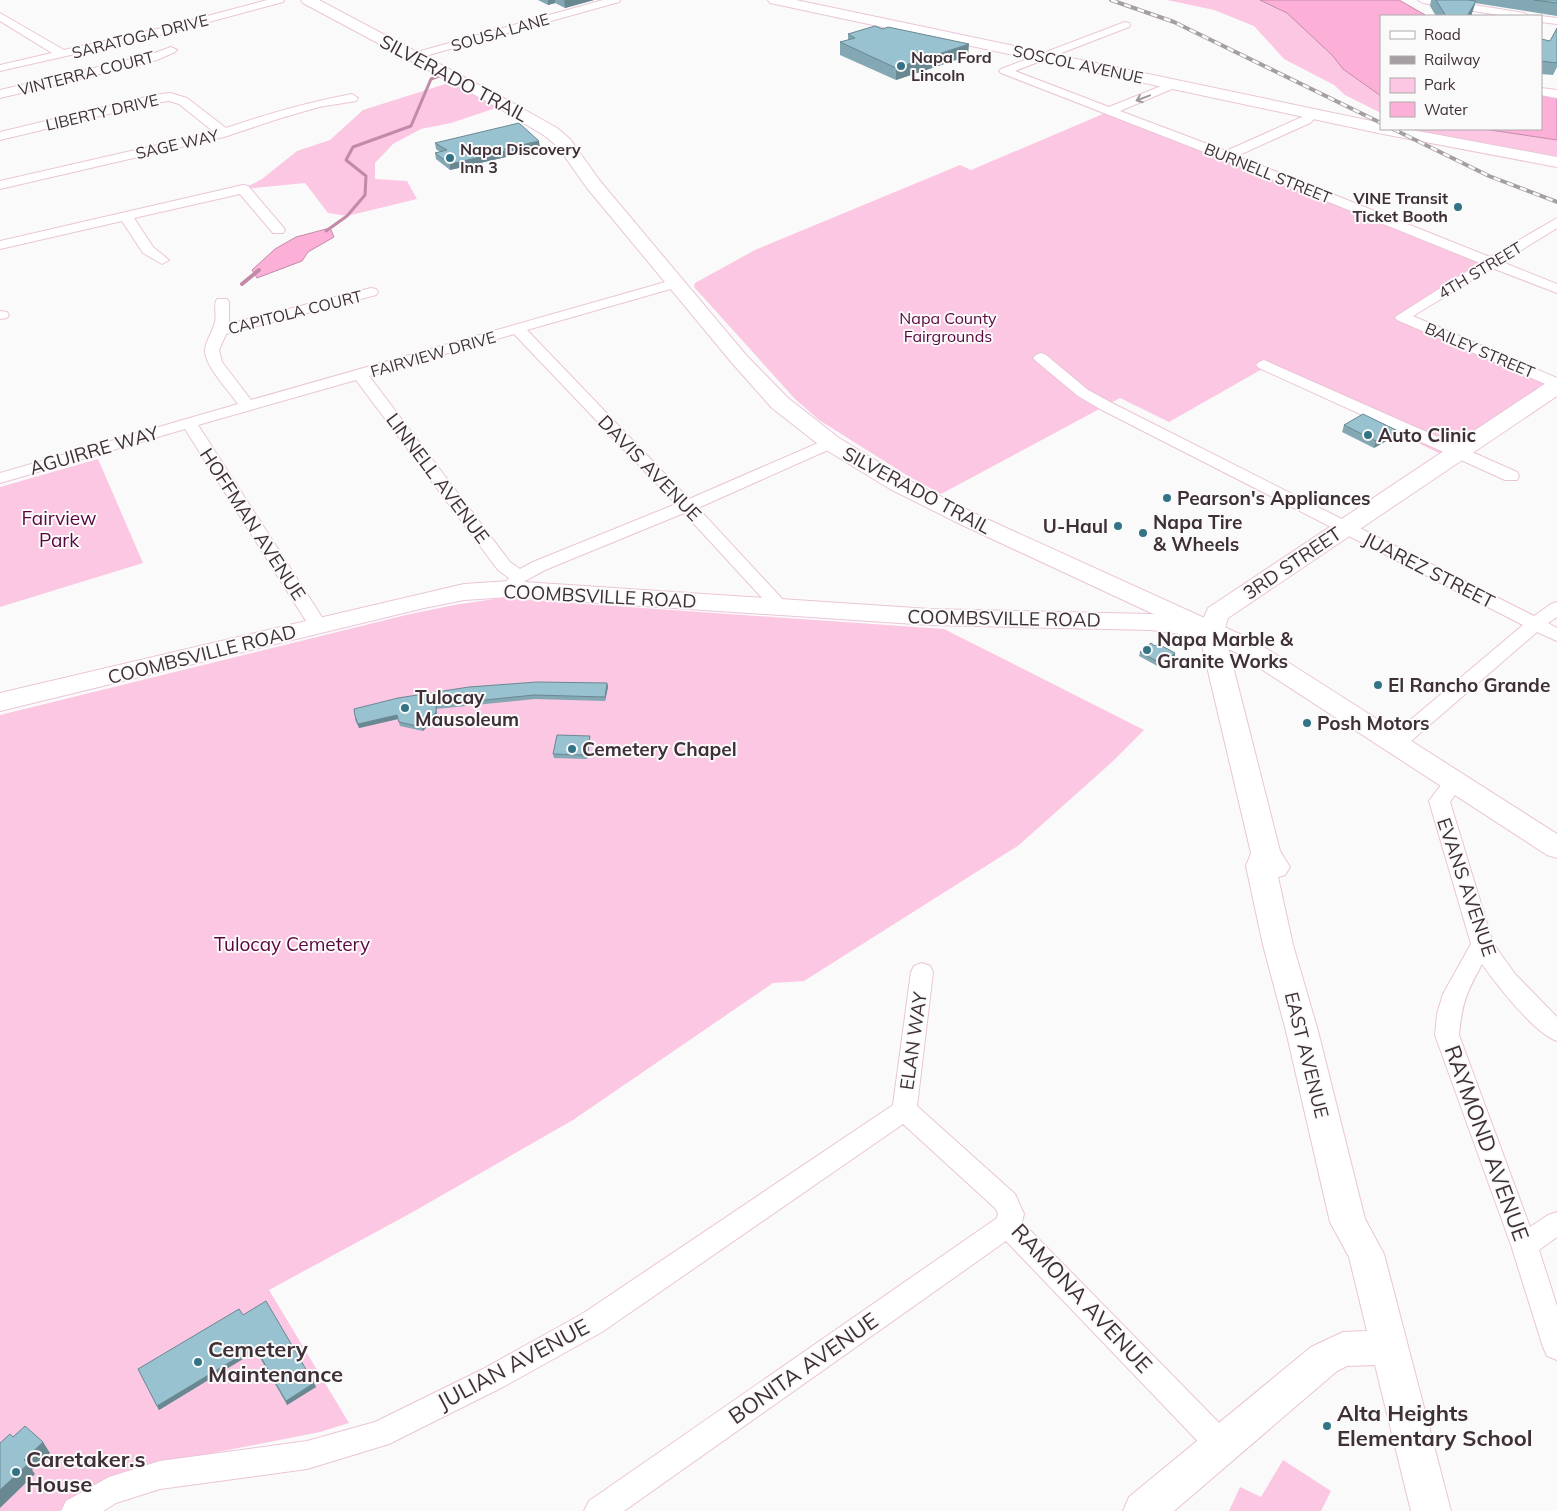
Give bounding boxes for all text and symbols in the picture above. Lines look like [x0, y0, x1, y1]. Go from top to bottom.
street label: SOUSA LANE [449, 8, 551, 56]
street label: SARATOGA DRIVE [70, 9, 210, 63]
legend [1380, 15, 1542, 130]
text: Road [1424, 25, 1461, 44]
street label: SILVERADO TRAIL [376, 29, 533, 127]
street label: SOSCOL AVENUE [1011, 40, 1145, 88]
street label: VINTERRA COURT [16, 46, 156, 100]
place label: Napa Ford Lincoln [911, 47, 992, 85]
text: Railway [1424, 50, 1480, 69]
marker: Napa Ford Lincoln [895, 60, 907, 72]
text: Park [1424, 75, 1456, 94]
street label: LIBERTY DRIVE [44, 89, 160, 135]
one-way arrow [1136, 94, 1151, 103]
text: Water [1424, 100, 1468, 119]
street label: SAGE WAY [134, 125, 221, 163]
street label: BURNELL STREET [1202, 138, 1335, 208]
place label: Napa Discovery Inn 3 [460, 139, 581, 177]
marker: Napa Discovery Inn 3 [444, 152, 456, 164]
place label: VINE Transit Ticket Booth [1352, 188, 1448, 226]
marker: VINE Transit Ticket Booth [1452, 201, 1464, 213]
street label: 4TH STREET [1434, 237, 1526, 303]
street label: CAPITOLA COURT [226, 286, 365, 338]
park label: Napa County Fairgrounds [899, 308, 997, 346]
street label: BAILEY STREET [1422, 318, 1538, 382]
street label: FAIRVIEW DRIVE [368, 327, 498, 381]
street label: LINNELL AVENUE [381, 408, 495, 548]
street label: DAVIS AVENUE [593, 410, 707, 526]
street label: AGUIRRE WAY [27, 420, 162, 480]
place label: Auto Clinic [1378, 423, 1476, 447]
marker: Auto Clinic [1362, 429, 1374, 441]
street label: SILVERADO TRAIL [839, 441, 996, 539]
street label: HOFFMAN AVENUE [195, 443, 311, 605]
place label: Pearson's Appliances [1177, 486, 1371, 510]
marker: Pearson's Appliances [1161, 492, 1173, 504]
park label: Fairview Park [21, 506, 97, 552]
place label: Napa Tire & Wheels [1153, 510, 1242, 556]
place label: U-Haul [1043, 514, 1108, 538]
marker: U-Haul [1112, 520, 1124, 532]
street label: 3RD STREET [1238, 521, 1346, 605]
marker: Napa Tire & Wheels [1137, 527, 1149, 539]
street label: JUAREZ STREET [1359, 527, 1499, 614]
street label: COOMBSVILLE ROAD [503, 579, 697, 613]
street label: COOMBSVILLE ROAD [907, 604, 1101, 632]
street label: COOMBSVILLE ROAD [105, 619, 299, 689]
place label: Napa Marble & Granite Works [1157, 627, 1294, 673]
marker: Napa Marble & Granite Works [1141, 644, 1153, 656]
place label: El Rancho Grande [1388, 673, 1550, 697]
marker: El Rancho Grande [1372, 679, 1384, 691]
place label: Tulocay Mausoleum [415, 685, 519, 731]
marker: Tulocay Mausoleum [399, 702, 411, 714]
place label: Posh Motors [1317, 711, 1430, 735]
marker: Posh Motors [1301, 717, 1313, 729]
place label: Cemetery Chapel [582, 737, 737, 761]
marker: Cemetery Chapel [566, 743, 578, 755]
street label: EVANS AVENUE [1432, 815, 1502, 959]
park label: Tulocay Cemetery [214, 932, 370, 956]
street label: EAST AVENUE [1280, 989, 1334, 1121]
street label: ELAN WAY [894, 990, 932, 1092]
street label: RAYMOND AVENUE [1439, 1041, 1535, 1245]
street label: RAMONA AVENUE [1006, 1217, 1158, 1379]
street label: BONITA AVENUE [723, 1306, 883, 1430]
street label: JULIAN AVENUE [432, 1312, 594, 1416]
place label: Cemetery Maintenance [208, 1335, 343, 1388]
marker: Cemetery Maintenance [192, 1356, 204, 1368]
place label: Alta Heights Elementary School [1337, 1399, 1533, 1452]
marker: Alta Heights Elementary School [1321, 1420, 1333, 1432]
place label: Caretaker.s House [26, 1445, 145, 1498]
marker: Caretaker.s House [10, 1466, 22, 1478]

